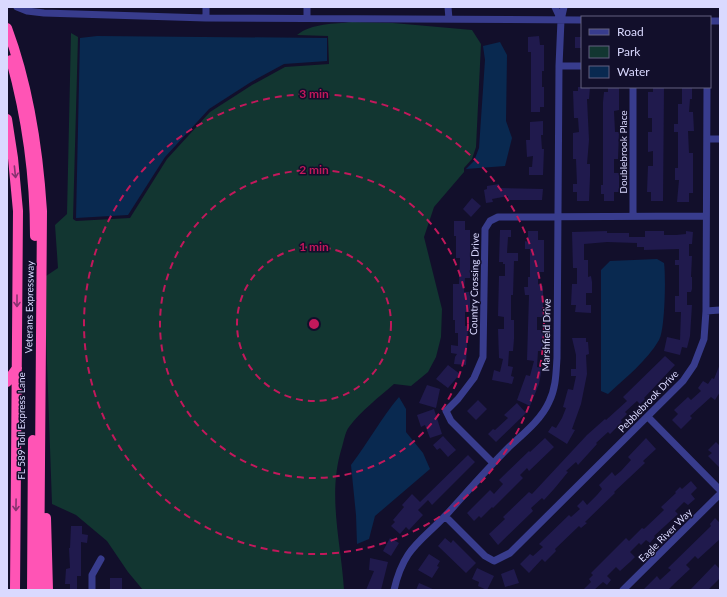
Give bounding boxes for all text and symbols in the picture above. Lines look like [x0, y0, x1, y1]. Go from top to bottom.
legend [581, 16, 711, 88]
text: Road [617, 24, 644, 39]
text: Park [617, 44, 641, 59]
text: Water [617, 64, 650, 79]
text: 3 min [299, 86, 329, 101]
street label: Doublebrook Place [617, 110, 629, 194]
text: 2 min [299, 162, 329, 177]
one-way arrow [11, 165, 19, 178]
street label: Country Crossing Drive [467, 233, 481, 335]
text: 1 min [299, 239, 329, 254]
street label: Veterans Expressway [22, 260, 36, 353]
one-way arrow [13, 294, 21, 307]
street label: Marshfield Drive [539, 298, 553, 372]
centre of rings [307, 317, 321, 331]
street label: Pebblebrook Drive [615, 367, 681, 435]
street label: FL 589 Toll Express Lane [15, 372, 27, 480]
one-way arrow [12, 498, 20, 511]
street label: Eagle River Way [636, 505, 695, 564]

